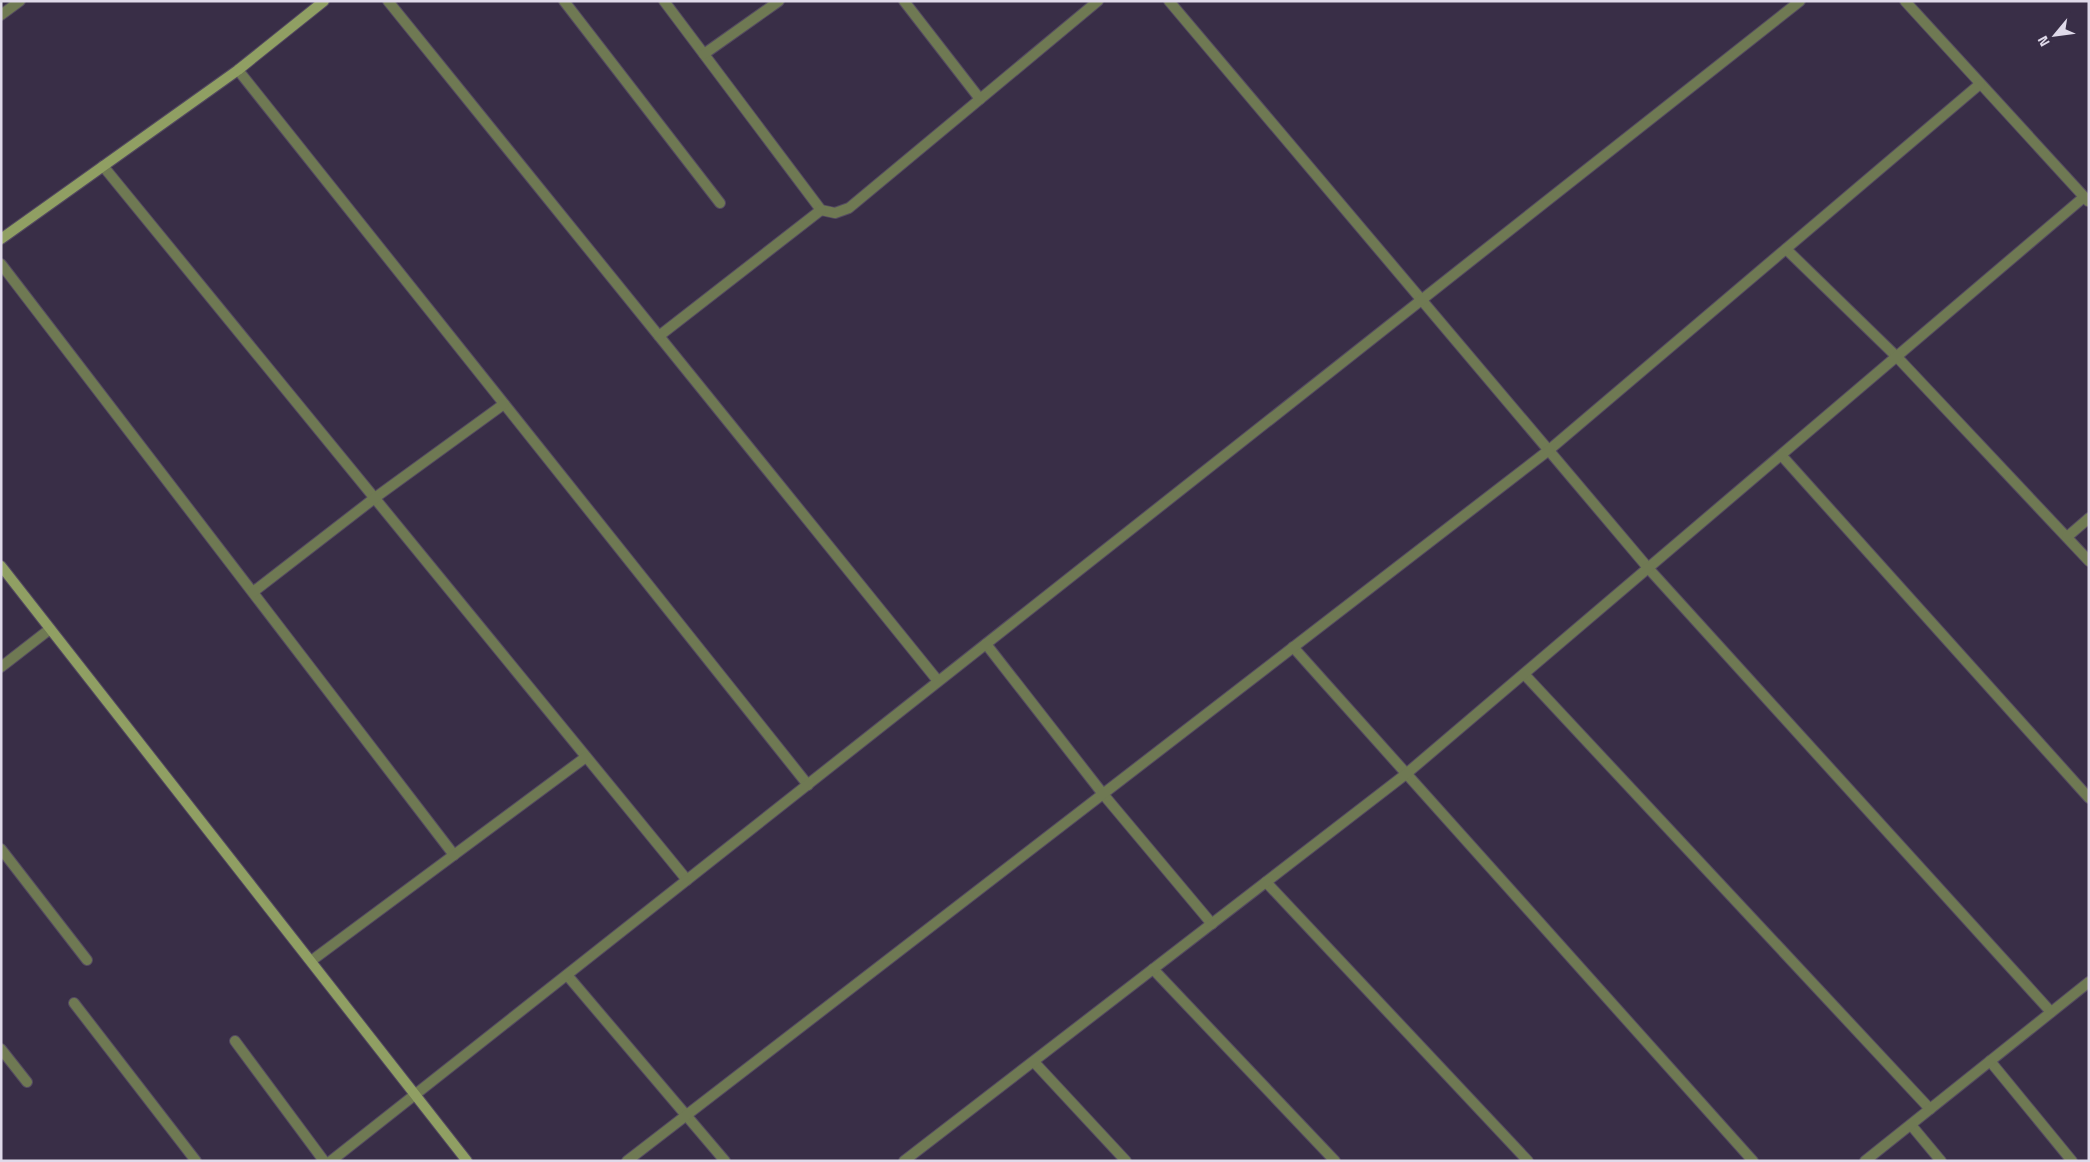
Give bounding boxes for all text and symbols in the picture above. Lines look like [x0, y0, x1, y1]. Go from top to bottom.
north arrow [2030, 10, 2080, 60]
text: N [2032, 32, 2055, 51]

